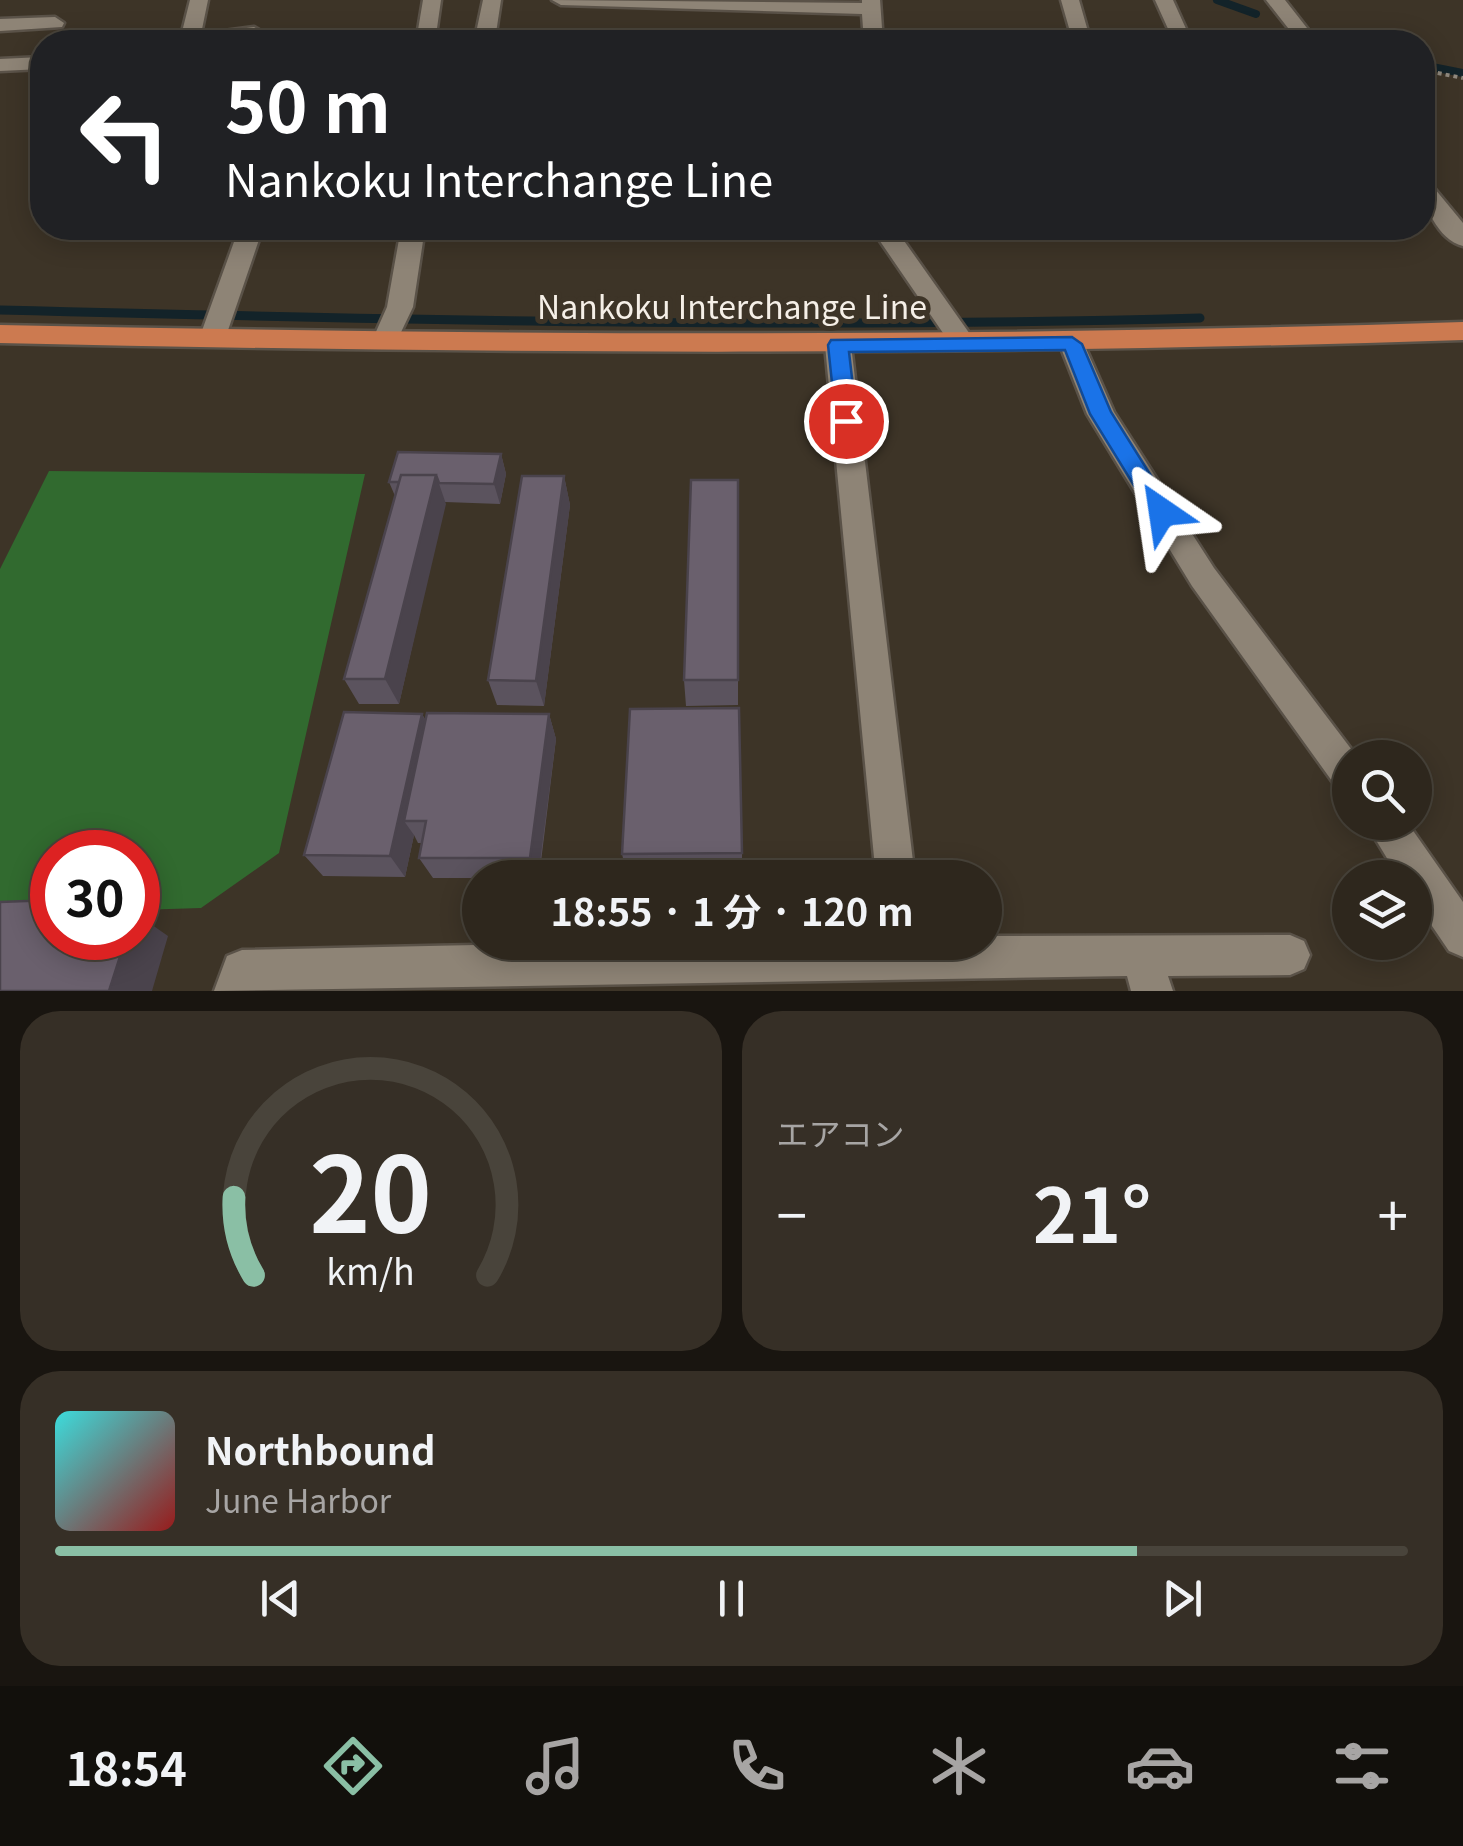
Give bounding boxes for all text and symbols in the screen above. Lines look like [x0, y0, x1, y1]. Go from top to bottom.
text: 50 m [225, 52, 391, 153]
icon: left [60, 70, 190, 200]
text: Nankoku Interchange Line [225, 145, 773, 210]
street label: Nankoku Interchange Line [537, 282, 927, 328]
pin [804, 379, 889, 464]
icon: arrive [819, 394, 874, 449]
position arrow [1110, 460, 1214, 564]
map controls [1332, 740, 1432, 960]
button: search [1332, 740, 1432, 840]
speed limit sign: 30 [30, 830, 160, 960]
button: layers [1332, 860, 1432, 960]
text: 18:55 · 1 分 · 120 m [550, 882, 914, 937]
text: エアコン [777, 1109, 905, 1155]
text: 20 [309, 1112, 432, 1263]
text: 21° [1033, 1156, 1152, 1265]
text: − [777, 1172, 807, 1252]
text: + [1377, 1172, 1408, 1252]
text: km/h [326, 1244, 415, 1295]
text: Northbound [205, 1421, 435, 1476]
text: June Harbor [205, 1476, 391, 1522]
icon: previous [253, 1571, 308, 1626]
icon: pause [704, 1571, 759, 1626]
icon: next [1155, 1571, 1210, 1626]
icon: directions [318, 1731, 388, 1801]
icon: music [520, 1731, 590, 1801]
icon: phone [722, 1731, 792, 1801]
icon: climate [924, 1731, 994, 1801]
icon: car [1125, 1731, 1195, 1801]
icon: filters [1327, 1731, 1397, 1801]
text: 18:54 [66, 1734, 187, 1799]

